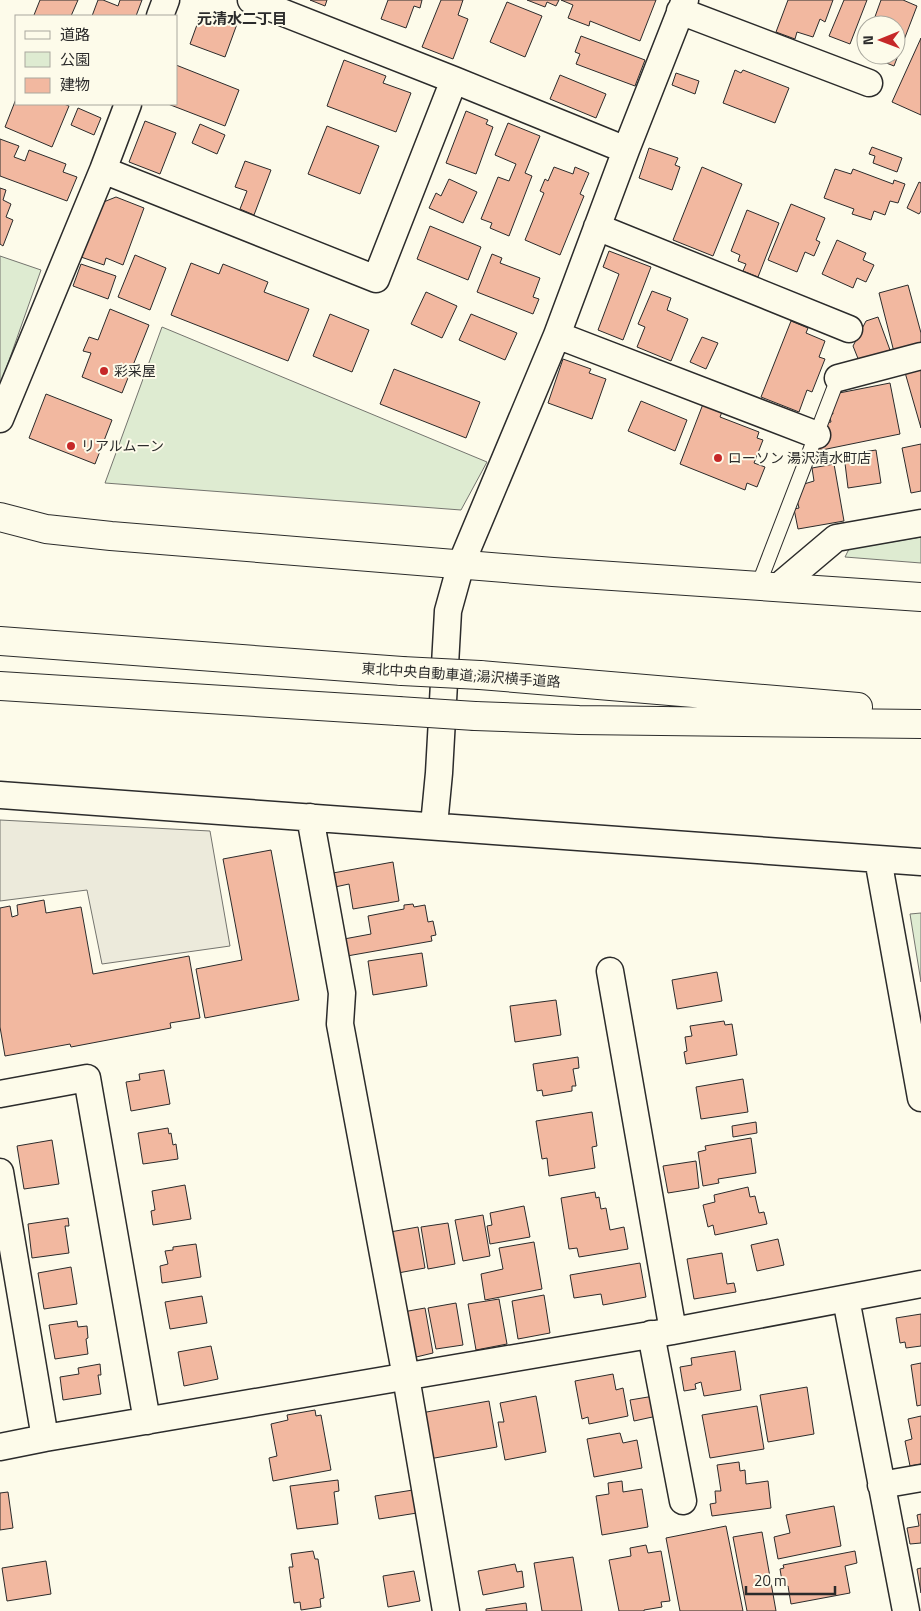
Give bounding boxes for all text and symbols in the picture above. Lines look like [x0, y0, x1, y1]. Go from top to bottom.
district label: 元清水二丁目 [197, 7, 287, 30]
legend [15, 15, 178, 105]
north arrow [856, 15, 906, 65]
text: 道路 [60, 23, 90, 46]
text: N [857, 35, 878, 45]
text: 公園 [60, 48, 90, 71]
text: 建物 [60, 73, 90, 96]
place label: 彩采屋 [114, 360, 156, 381]
marker: 彩采屋 [98, 365, 110, 377]
place label: リアルムーン [81, 435, 164, 456]
marker: リアルムーン [65, 440, 77, 452]
place label: ローソン 湯沢清水町店 [728, 447, 871, 468]
marker: ローソン 湯沢清水町店 [712, 452, 724, 464]
street label: 東北中央自動車道;湯沢横手道路 [361, 657, 561, 692]
scale bar [746, 1564, 835, 1596]
text: 20 m [754, 1569, 787, 1592]

